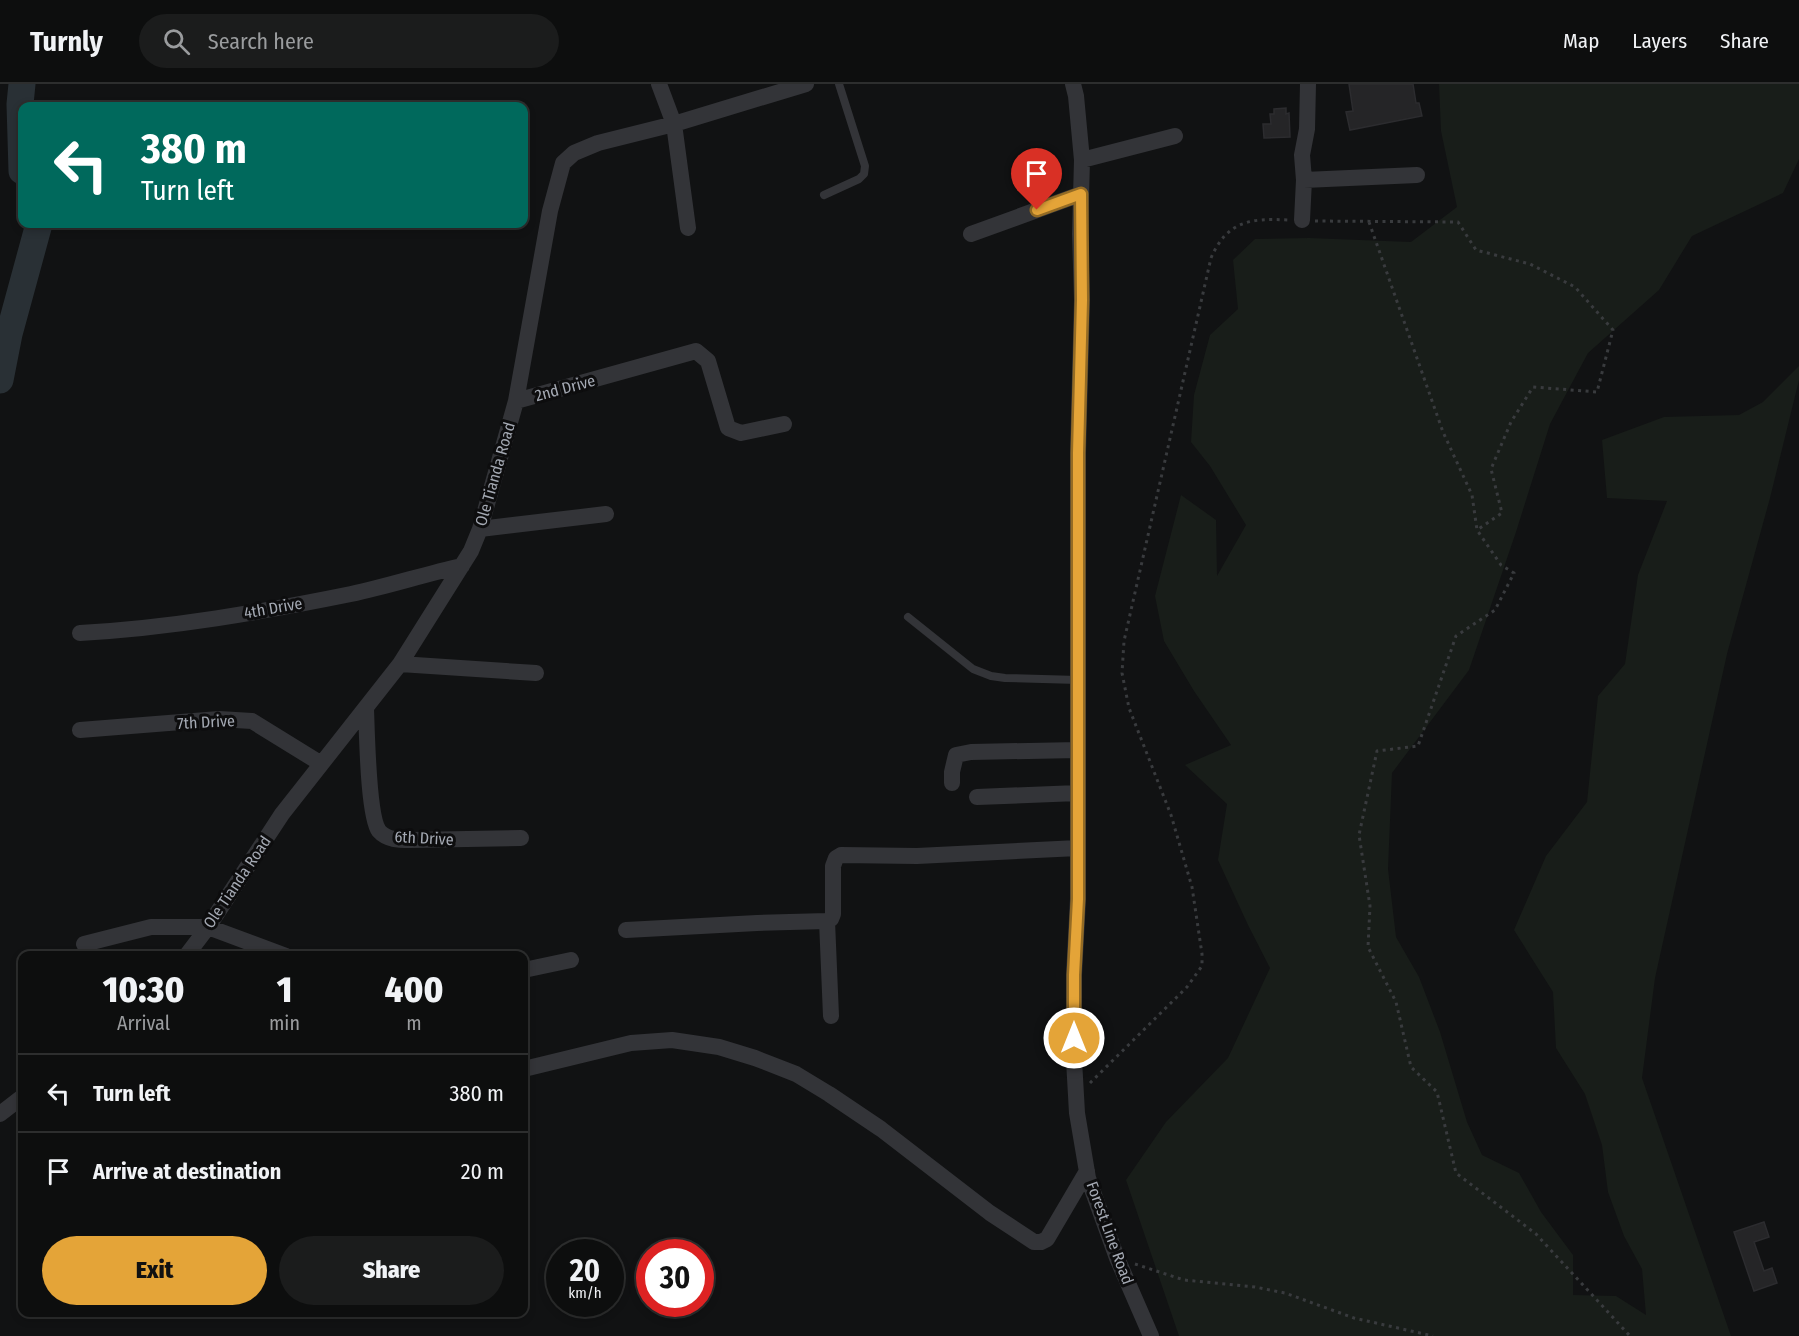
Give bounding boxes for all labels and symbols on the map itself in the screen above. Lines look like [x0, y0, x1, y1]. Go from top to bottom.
pin [1011, 148, 1062, 210]
street label: 2nd Drive [533, 371, 597, 405]
street label: Ole Tianda Road [471, 420, 519, 528]
street label: 4th Drive [242, 594, 304, 622]
street label: 7th Drive [177, 711, 235, 733]
street label: 6th Drive [394, 827, 454, 849]
street label: Ole Tianda Road [199, 832, 275, 932]
position arrow [1042, 1006, 1106, 1070]
street label: Forest Line Road [1083, 1179, 1137, 1287]
speed limit sign: 30 [636, 1239, 714, 1317]

